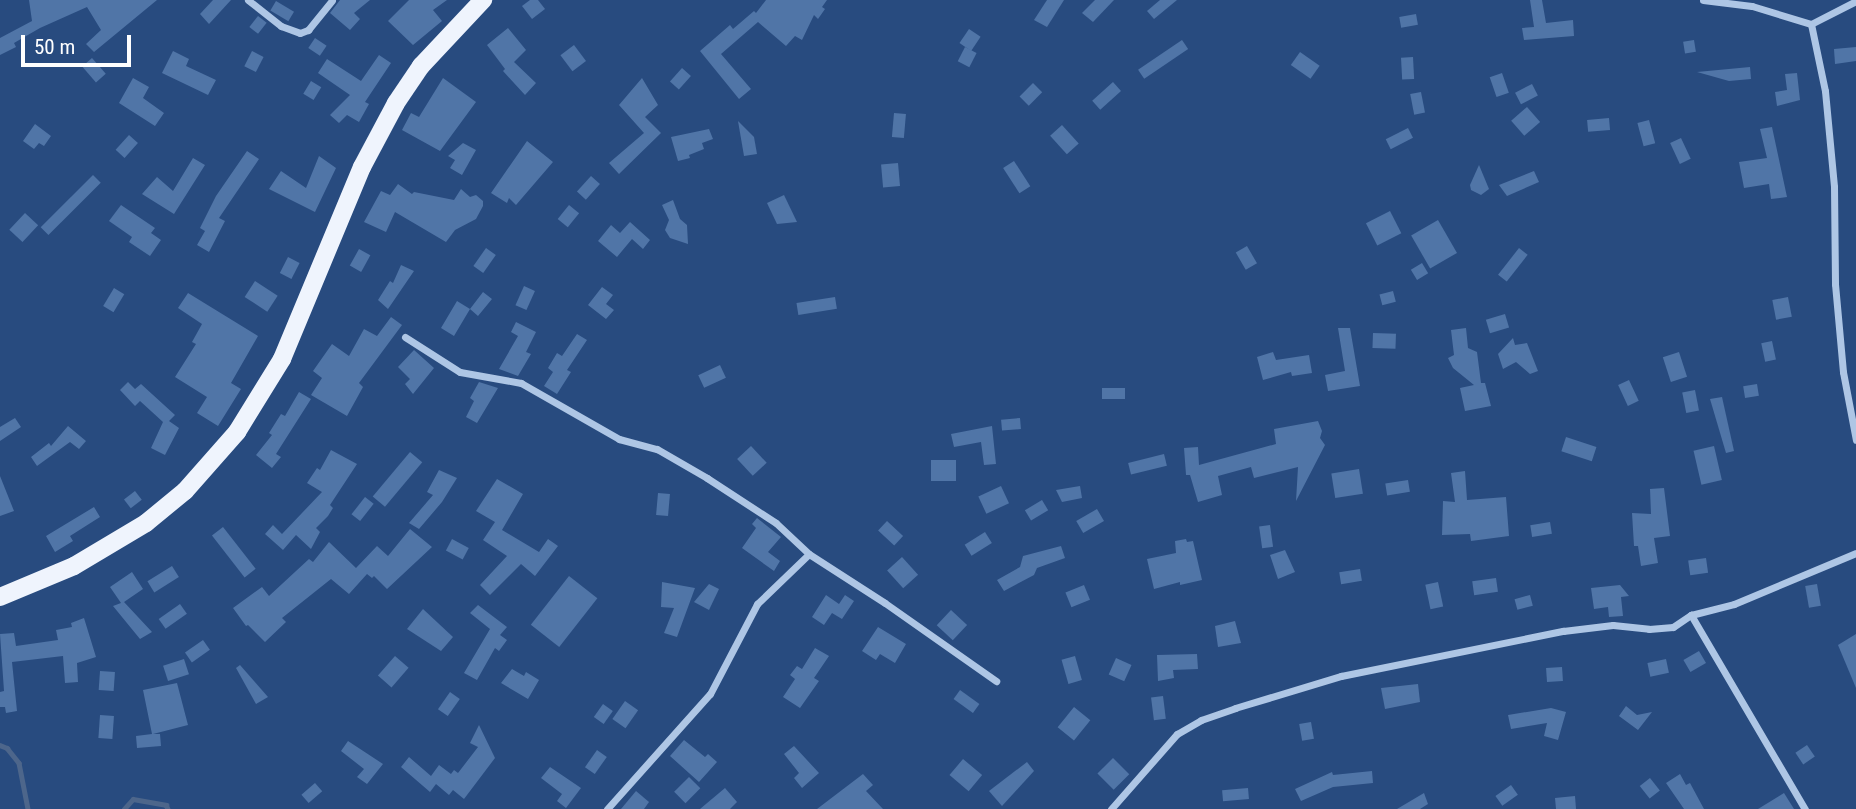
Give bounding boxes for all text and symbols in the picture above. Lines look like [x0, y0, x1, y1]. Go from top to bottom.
scale bar [24, 21, 135, 65]
text: 50 m [34, 35, 75, 59]

